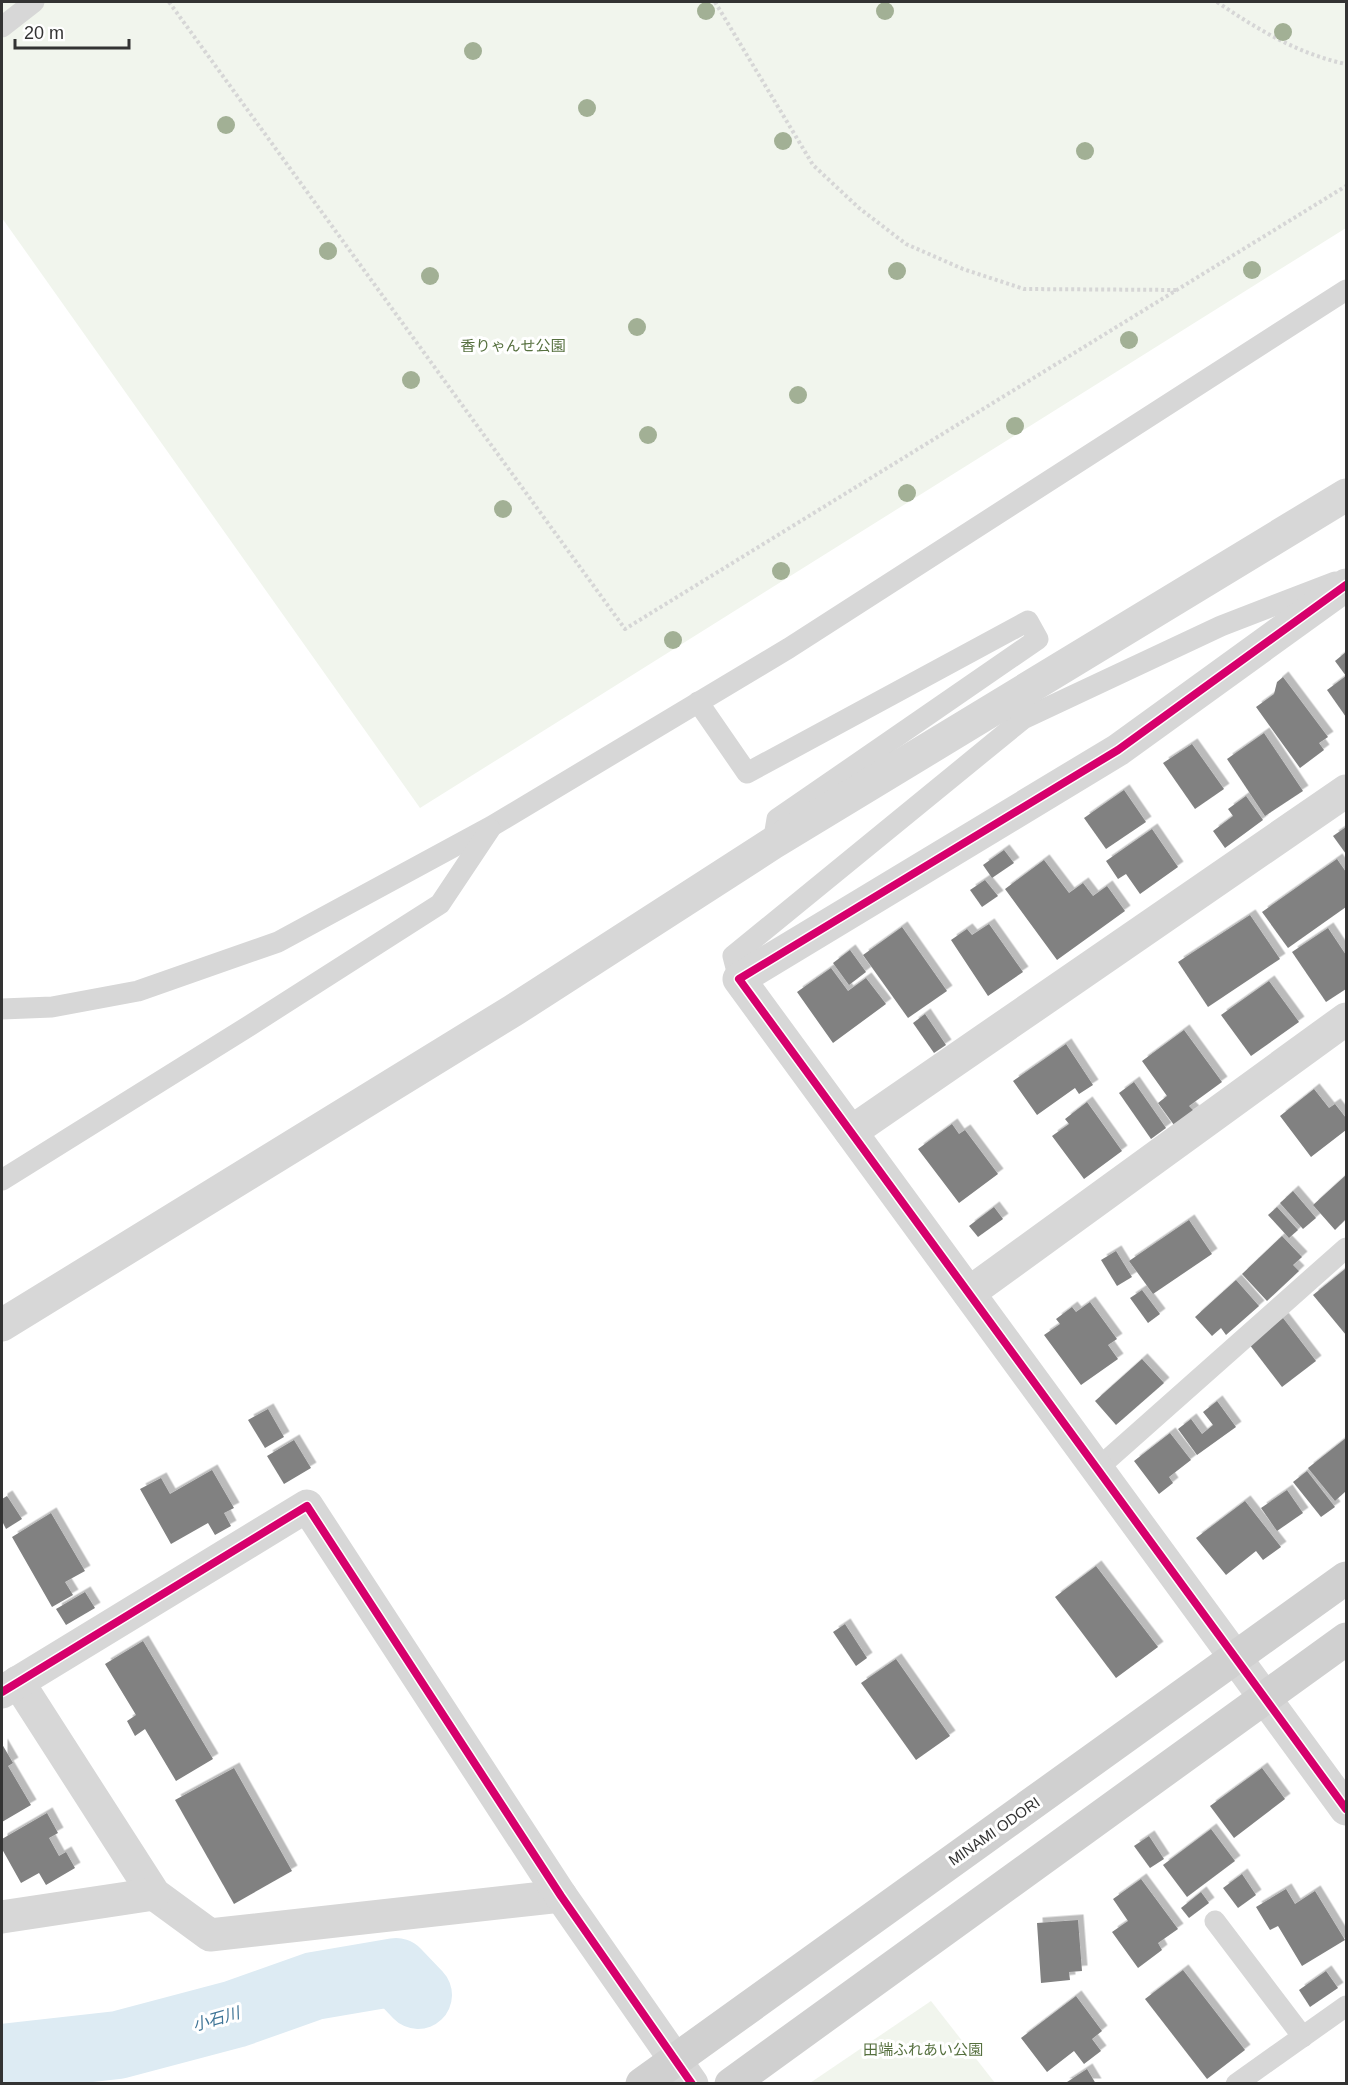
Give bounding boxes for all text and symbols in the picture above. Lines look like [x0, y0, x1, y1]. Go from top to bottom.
scale bar [15, 12, 129, 50]
text: 20 m [24, 23, 64, 43]
park label: 香りゃんせ公園 [460, 337, 566, 354]
street label: MINAMI ODORI [945, 1793, 1043, 1869]
water label: 小石川 [191, 2004, 243, 2034]
park label: 田端ふれあい公園 [863, 2041, 983, 2058]

